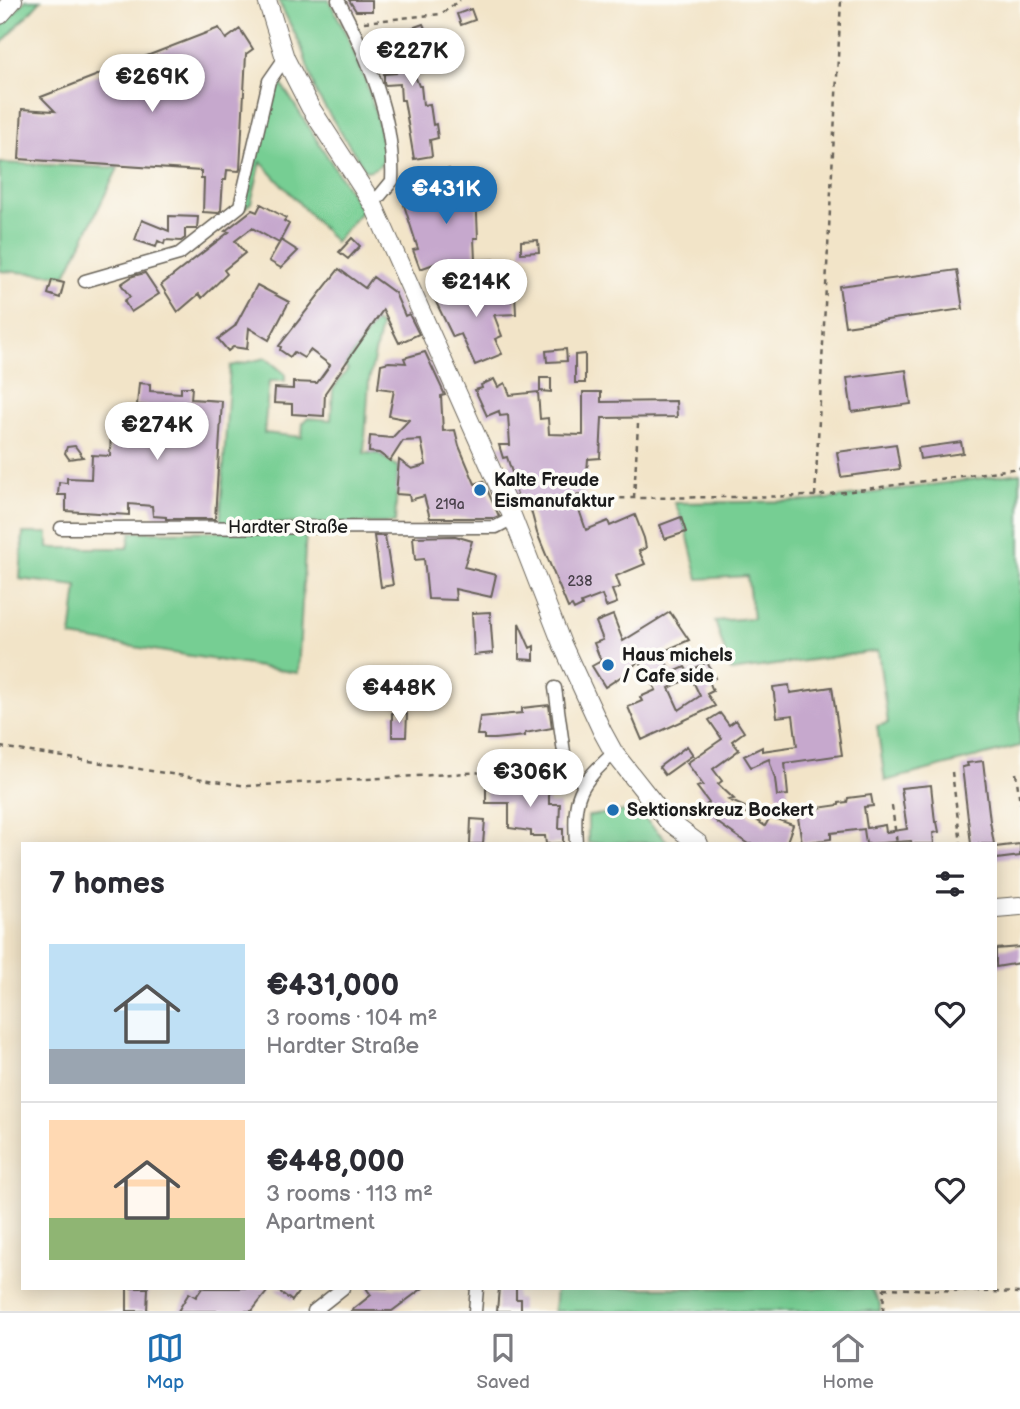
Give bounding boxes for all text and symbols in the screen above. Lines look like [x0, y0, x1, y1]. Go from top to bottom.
pin: €227K [363, 28, 461, 88]
text: €227K [376, 37, 448, 65]
pin: €269K [103, 54, 201, 114]
text: €269K [115, 63, 189, 91]
pin: €431K [397, 166, 495, 226]
text: €431K [411, 175, 481, 203]
pin: €214K [427, 260, 525, 319]
text: €214K [441, 268, 511, 296]
pin: €274K [108, 402, 206, 462]
text: €274K [121, 411, 193, 439]
place label: Kalte Freude Eismanufaktur [494, 470, 615, 512]
marker: Kalte Freude Eismanufaktur [472, 482, 488, 498]
house number: 219a [435, 496, 465, 513]
street label: Hardter Straße [228, 517, 348, 538]
house number: 238 [568, 573, 592, 590]
place label: Haus michels / Cafe side [622, 645, 733, 687]
marker: Haus michels / Cafe side [600, 657, 616, 673]
pin: €448K [350, 666, 448, 725]
text: €448K [362, 674, 436, 702]
pin: €306K [481, 750, 579, 809]
text: €306K [493, 758, 567, 786]
place label: Sektionskreuz Bockert [627, 800, 814, 821]
marker: Sektionskreuz Bockert [605, 802, 621, 818]
icon: filters [931, 865, 969, 903]
text: 7 homes [49, 866, 165, 902]
text: €431,000 [266, 968, 399, 1004]
icon: home [105, 972, 189, 1056]
icon: heart [931, 995, 969, 1033]
text: 3 rooms · 104 m² [266, 1004, 437, 1032]
text: Hardter Straße [266, 1032, 419, 1060]
text: €448,000 [266, 1144, 405, 1180]
icon: home [105, 1148, 189, 1232]
icon: heart [931, 1171, 969, 1209]
text: 3 rooms · 113 m² [266, 1180, 433, 1208]
text: Apartment [266, 1208, 375, 1236]
tab: Map [146, 1329, 184, 1394]
tab: Saved [477, 1329, 530, 1394]
tab: Home [822, 1329, 874, 1394]

